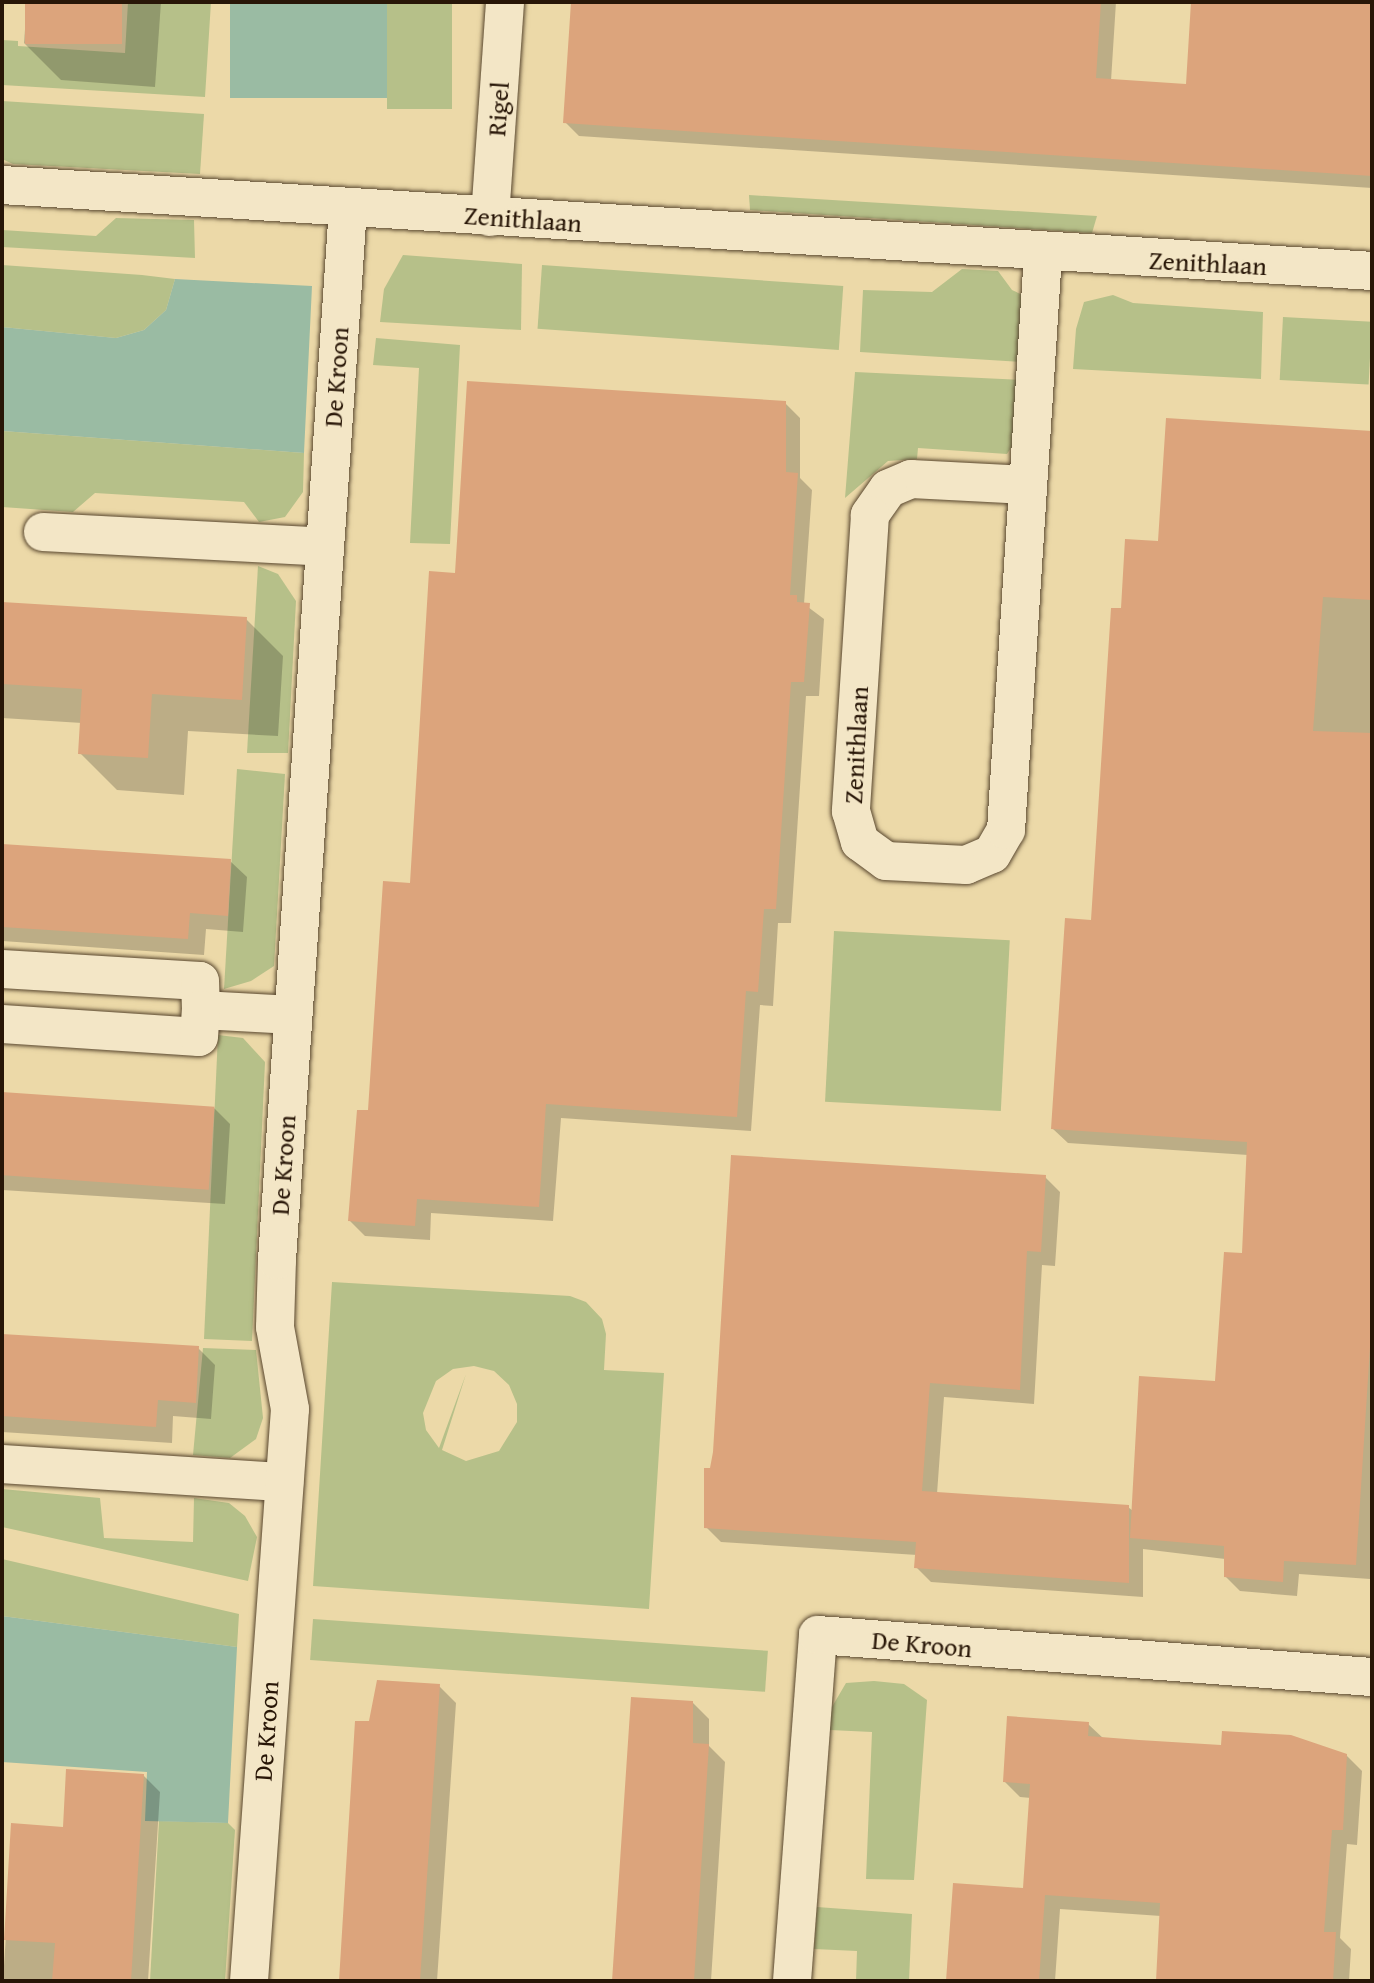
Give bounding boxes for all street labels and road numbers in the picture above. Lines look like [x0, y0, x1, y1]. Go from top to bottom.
street label: Rigel [481, 81, 515, 137]
street label: Zenithlaan [463, 199, 583, 239]
street label: Zenithlaan [1148, 244, 1268, 282]
street label: De Kroon [317, 326, 355, 428]
street label: Zenithlaan [837, 685, 875, 805]
street label: De Kroon [264, 1114, 302, 1216]
street label: De Kroon [871, 1624, 973, 1664]
street label: De Kroon [247, 1680, 285, 1782]

